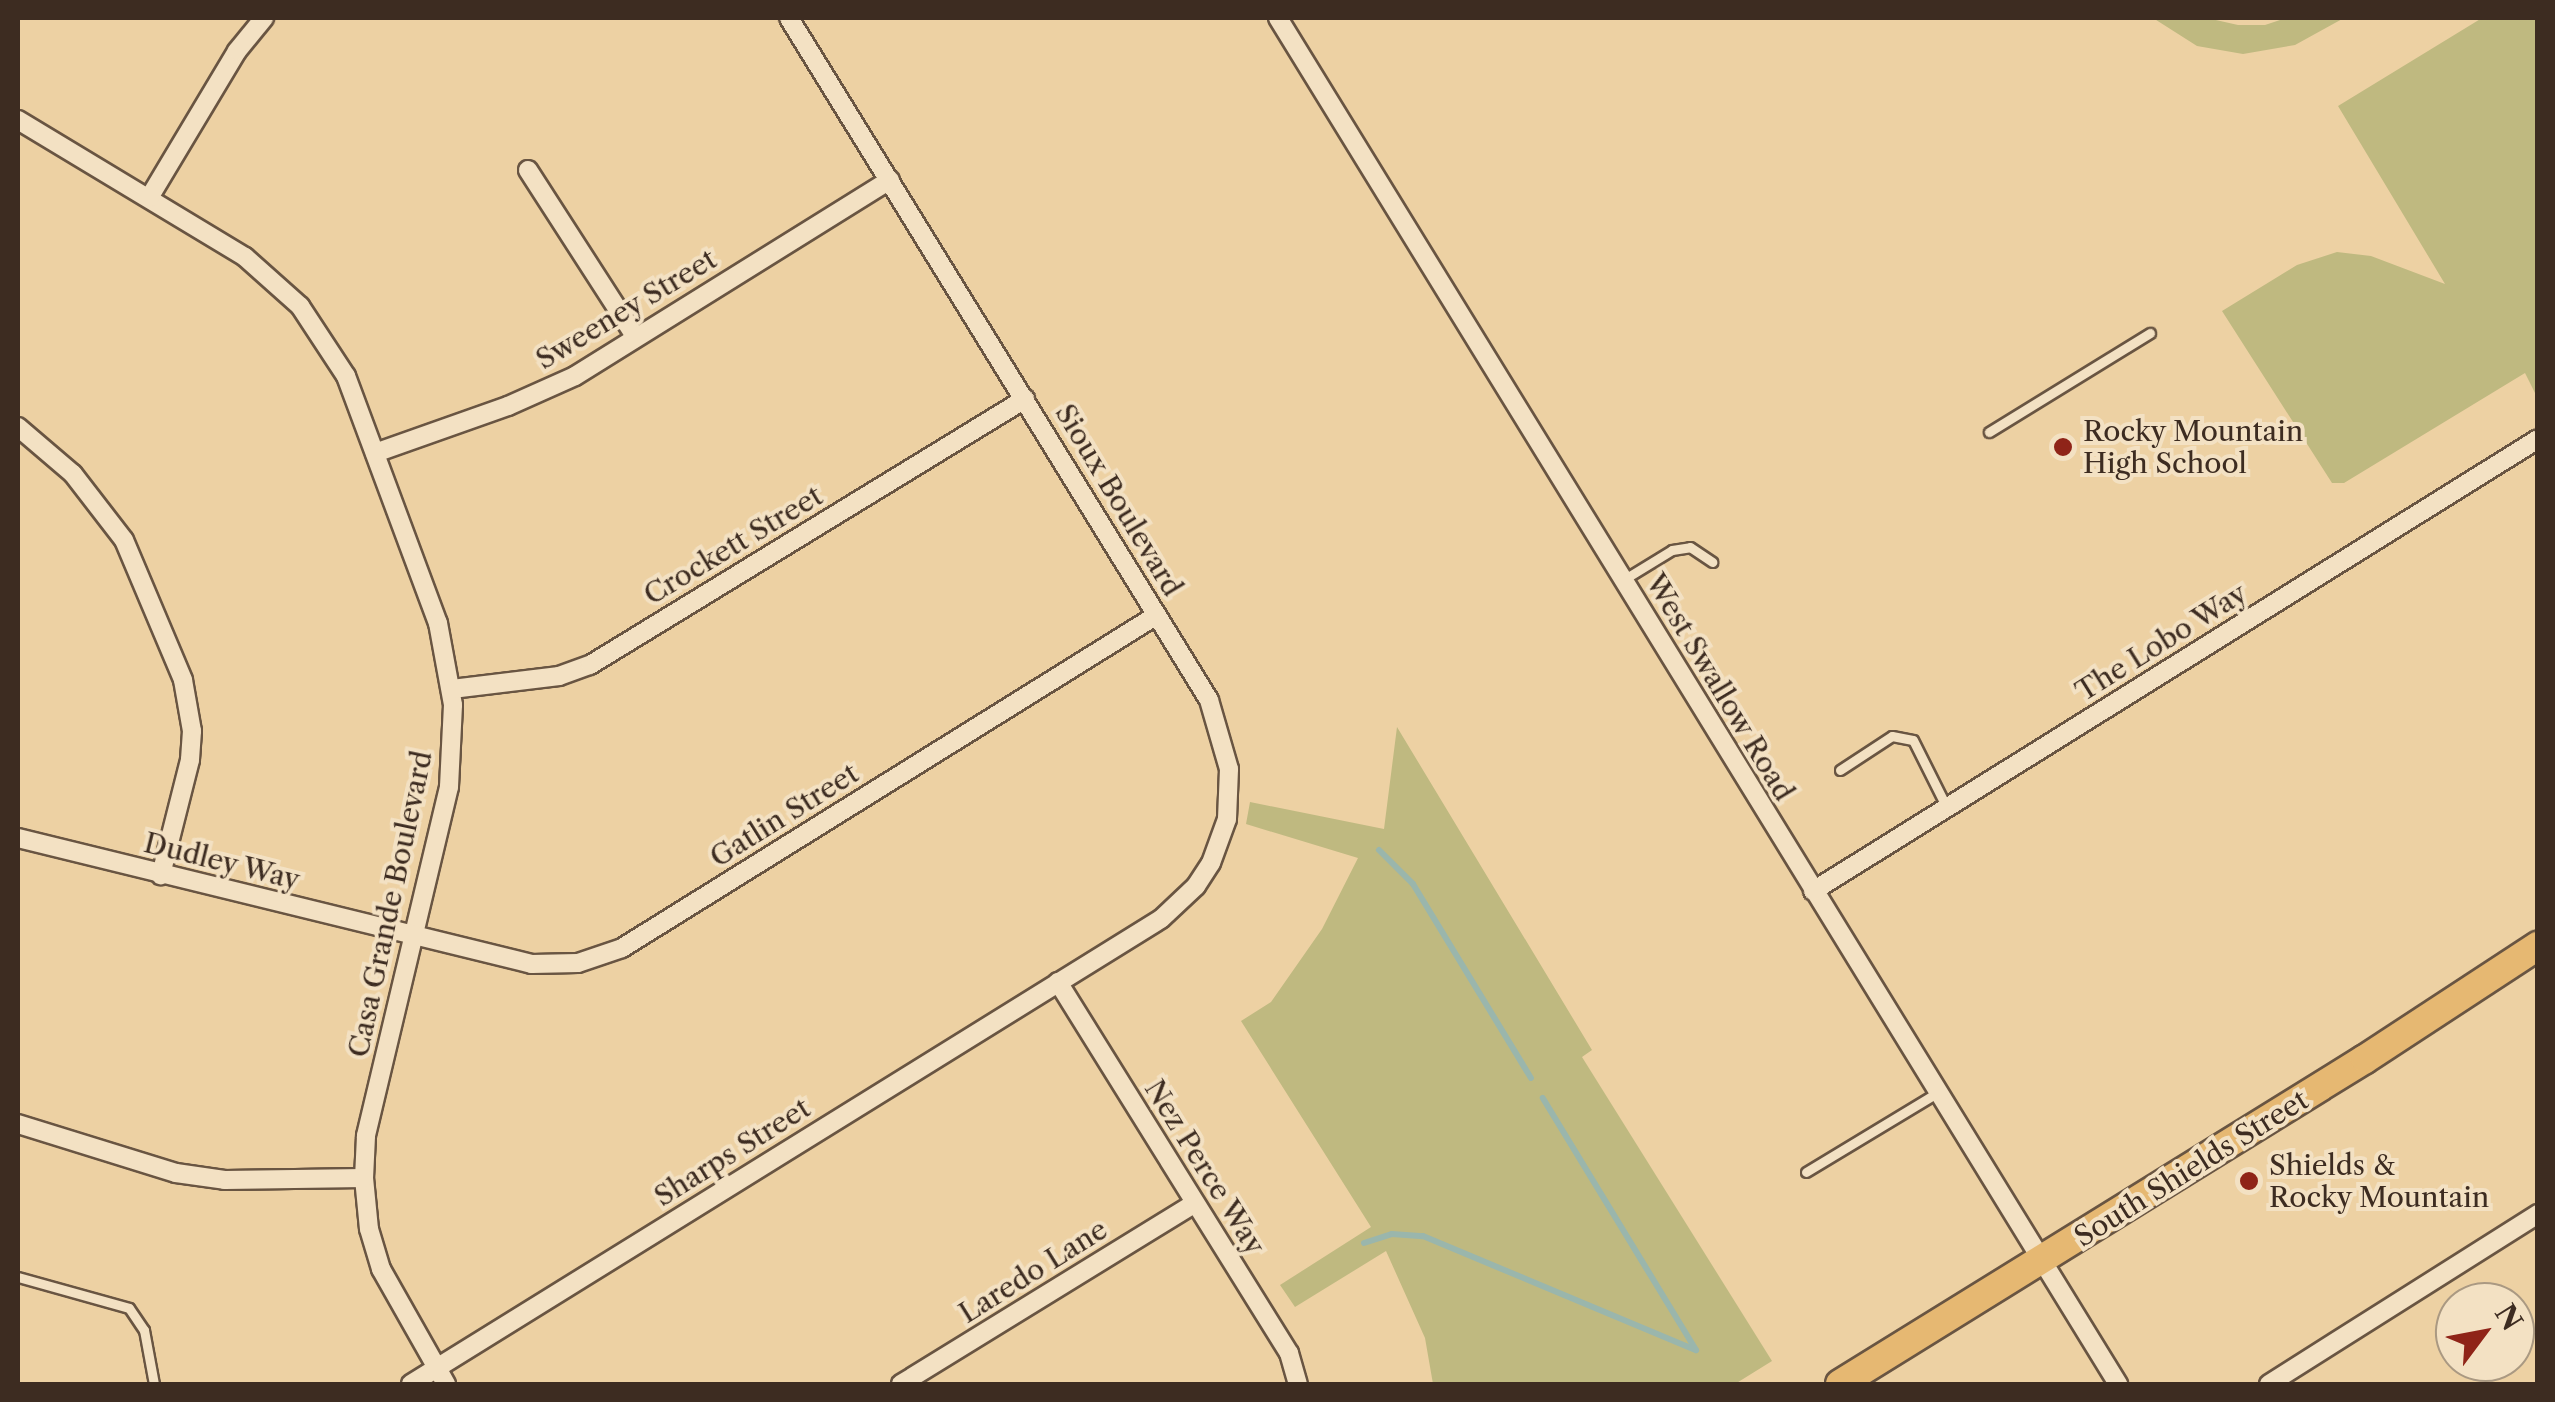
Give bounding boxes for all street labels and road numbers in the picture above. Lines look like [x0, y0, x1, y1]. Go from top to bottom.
street label: Sweeney Street [529, 242, 723, 376]
street label: Sioux Boulevard [1048, 398, 1190, 602]
street label: Crockett Street [638, 479, 828, 611]
street label: West Swallow Road [1639, 567, 1801, 807]
street label: The Lobo Way [2069, 576, 2253, 708]
street label: Casa Grande Boulevard [341, 748, 439, 1060]
street label: Gatlin Street [704, 756, 864, 874]
street label: Dudley Way [140, 825, 304, 897]
street label: Nez Perce Way [1138, 1073, 1272, 1261]
street label: South Shields Street [2068, 1082, 2314, 1254]
street label: Sharps Street [648, 1091, 816, 1213]
street label: Laredo Lane [953, 1212, 1113, 1330]

